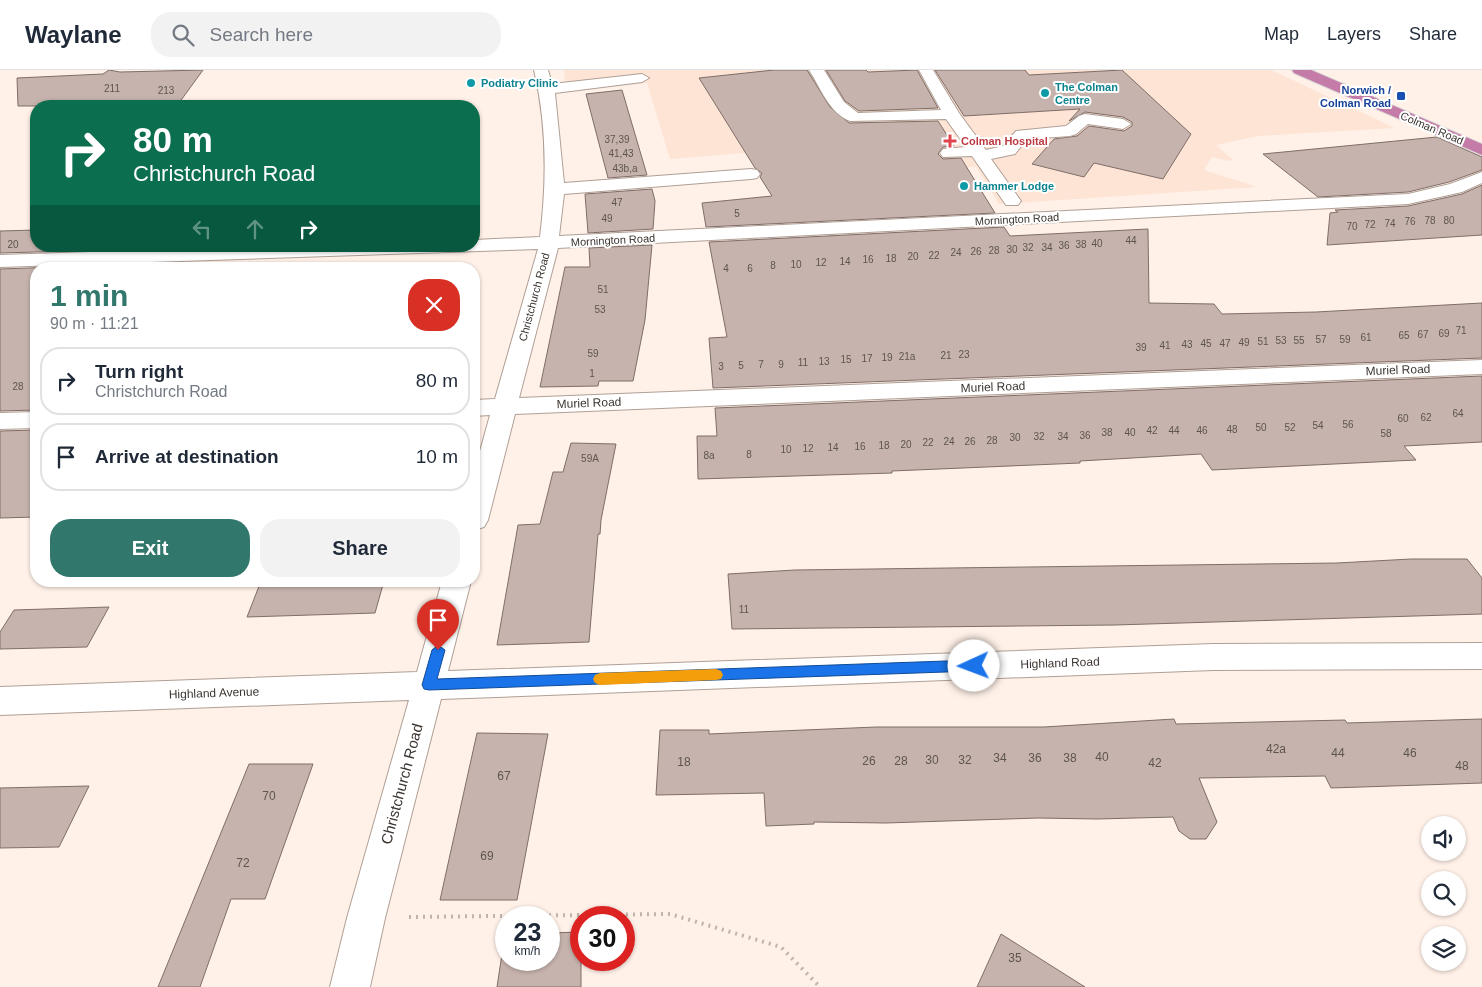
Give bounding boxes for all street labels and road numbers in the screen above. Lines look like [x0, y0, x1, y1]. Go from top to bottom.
street label: Colman Road [1399, 109, 1465, 147]
street label: Mornington Road [975, 211, 1059, 227]
street label: Mornington Road [571, 232, 655, 248]
street label: Christchurch Road [516, 251, 552, 343]
street label: Muriel Road [1365, 362, 1431, 378]
street label: Muriel Road [960, 379, 1026, 395]
street label: Muriel Road [556, 395, 622, 411]
street label: Highland Road [1020, 655, 1100, 671]
street label: Highland Avenue [169, 684, 260, 702]
street label: Christchurch Road [377, 722, 426, 846]

